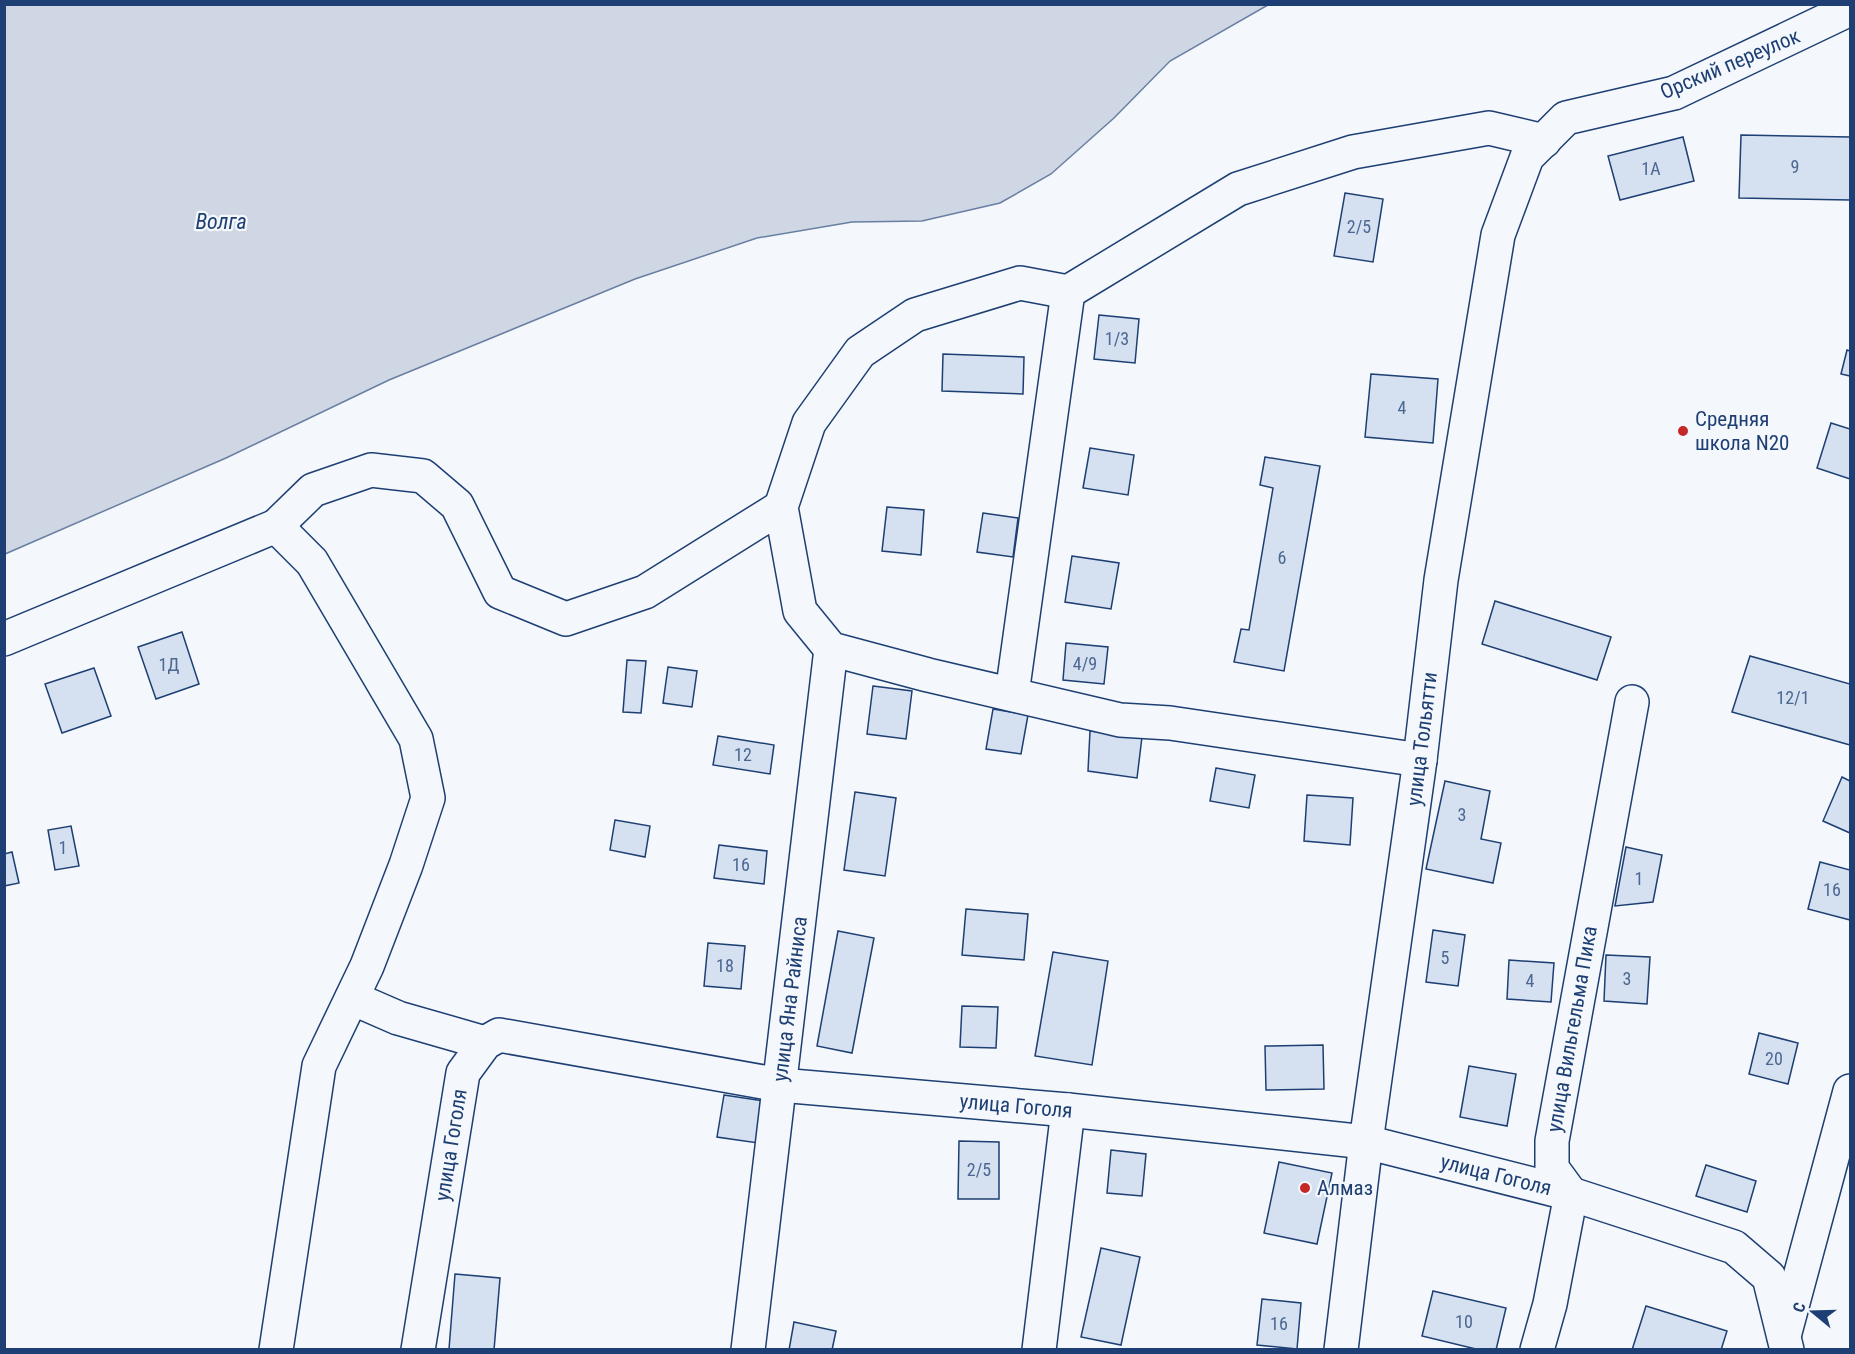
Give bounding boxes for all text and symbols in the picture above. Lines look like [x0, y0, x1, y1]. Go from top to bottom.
street label: Орский переулок [1657, 24, 1803, 104]
house number: 9 [1791, 156, 1799, 177]
house number: 1А [1641, 158, 1661, 179]
water label: Волга [195, 209, 247, 234]
house number: 2/5 [1347, 216, 1371, 237]
house number: 1/3 [1105, 328, 1129, 349]
house number: 4 [1398, 397, 1407, 418]
place label: Средняя школа N20 [1695, 407, 1789, 455]
marker: Средняя школа N20 [1676, 424, 1690, 438]
house number: 6 [1278, 547, 1286, 568]
house number: 4/9 [1073, 653, 1097, 674]
house number: 1Д [159, 654, 179, 675]
street label: улица Тольятти [1402, 671, 1442, 807]
house number: 12/1 [1776, 687, 1810, 708]
house number: 12 [734, 744, 752, 765]
house number: 3 [1458, 804, 1466, 825]
house number: 1 [59, 837, 67, 858]
house number: 16 [732, 854, 750, 875]
house number: 1 [1635, 868, 1643, 889]
house number: 16 [1823, 879, 1841, 900]
street label: улица Яна Райниса [768, 915, 812, 1083]
street label: улица Вильгельма Пика [1542, 924, 1602, 1134]
house number: 5 [1441, 947, 1450, 968]
house number: 18 [716, 955, 734, 976]
house number: 3 [1623, 968, 1631, 989]
house number: 4 [1526, 970, 1535, 991]
house number: 20 [1765, 1048, 1783, 1069]
street label: улица Гоголя [430, 1087, 472, 1203]
street label: улица Гоголя [959, 1089, 1073, 1123]
street label: улица Гоголя [1438, 1150, 1554, 1200]
house number: 2/5 [967, 1159, 991, 1180]
place label: Алмаз [1317, 1176, 1373, 1200]
marker: Алмаз [1298, 1181, 1312, 1195]
north arrow [1783, 1282, 1843, 1342]
text: С [1789, 1300, 1810, 1315]
house number: 10 [1455, 1311, 1473, 1332]
house number: 16 [1270, 1313, 1288, 1334]

